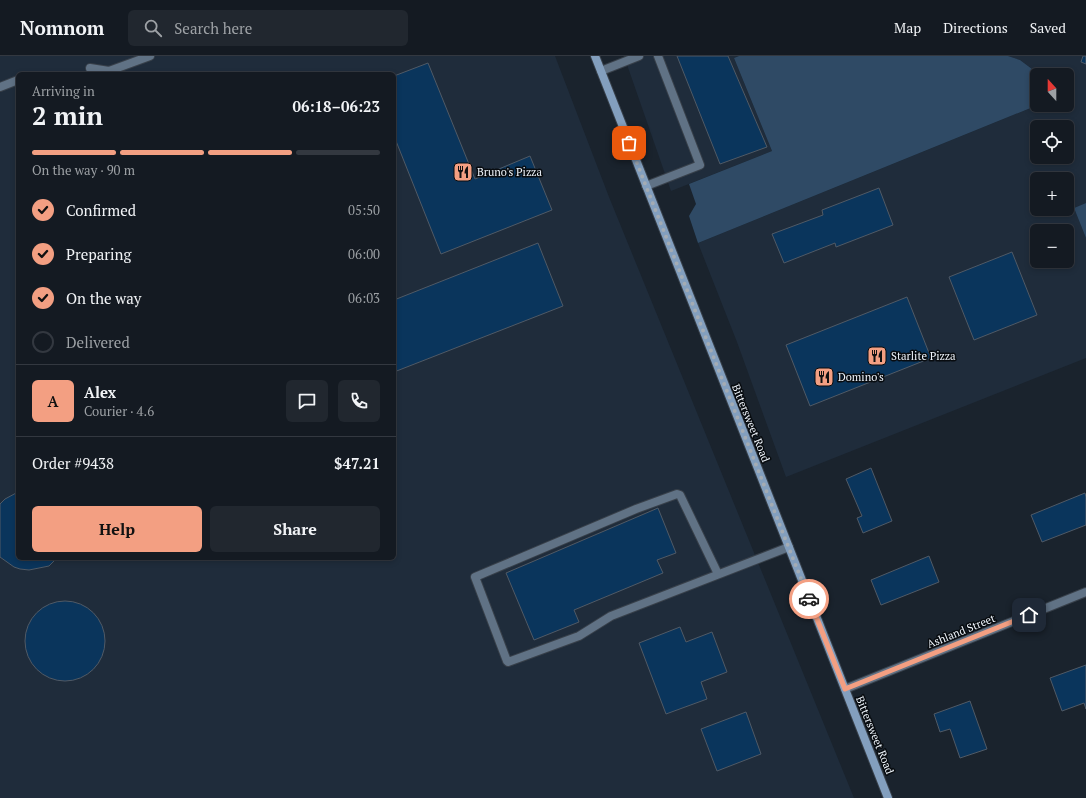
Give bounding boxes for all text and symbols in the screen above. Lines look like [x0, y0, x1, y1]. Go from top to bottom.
search box [128, 10, 408, 46]
text: Nomnom [20, 15, 104, 40]
icon: search [142, 17, 164, 39]
text: Search here [174, 18, 252, 38]
text: Map [894, 18, 921, 37]
text: Directions [943, 18, 1008, 37]
text: Saved [1030, 18, 1066, 37]
north arrow [1030, 68, 1074, 112]
map controls [1030, 68, 1074, 268]
text: Arriving in [32, 82, 95, 100]
text: 06:18–06:23 [293, 96, 380, 116]
text: 2 min [32, 98, 103, 132]
button: locate [1030, 120, 1074, 164]
pin [612, 126, 646, 160]
icon: bag [618, 132, 640, 154]
text: On the way · 90 m [32, 161, 135, 179]
restaurant icon: Bruno's Pizza [452, 161, 474, 183]
place label: Bruno's Pizza [477, 165, 542, 179]
button: + [1030, 172, 1074, 216]
icon: check [32, 199, 54, 221]
text: Confirmed [66, 200, 136, 220]
text: 05:50 [348, 201, 380, 219]
button: − [1030, 224, 1074, 268]
icon: check [32, 243, 54, 265]
text: Preparing [66, 244, 131, 264]
text: 06:00 [348, 245, 380, 263]
icon: check [32, 287, 54, 309]
text: On the way [66, 288, 141, 308]
text: 06:03 [348, 289, 380, 307]
text: Delivered [66, 332, 130, 352]
restaurant icon: Starlite Pizza [866, 345, 888, 367]
place label: Starlite Pizza [891, 349, 956, 363]
restaurant icon: Domino's [813, 366, 835, 388]
place label: Domino's [838, 370, 884, 384]
button: chat [286, 380, 328, 422]
button: phone [338, 380, 380, 422]
text: Alex [84, 382, 116, 402]
street label: Bittersweet Road [729, 382, 773, 464]
text: A [48, 391, 58, 411]
text: Courier · 4.6 [84, 402, 154, 420]
text: Order #9438 [32, 453, 114, 473]
text: $47.21 [334, 453, 380, 473]
button: Help [32, 506, 202, 552]
button: Share [210, 506, 380, 552]
courier [789, 579, 829, 619]
icon: car [798, 588, 820, 610]
pin [1012, 598, 1046, 632]
icon: home [1018, 604, 1040, 626]
street label: Ashland Street [925, 611, 997, 651]
street label: Bittersweet Road [853, 694, 897, 776]

